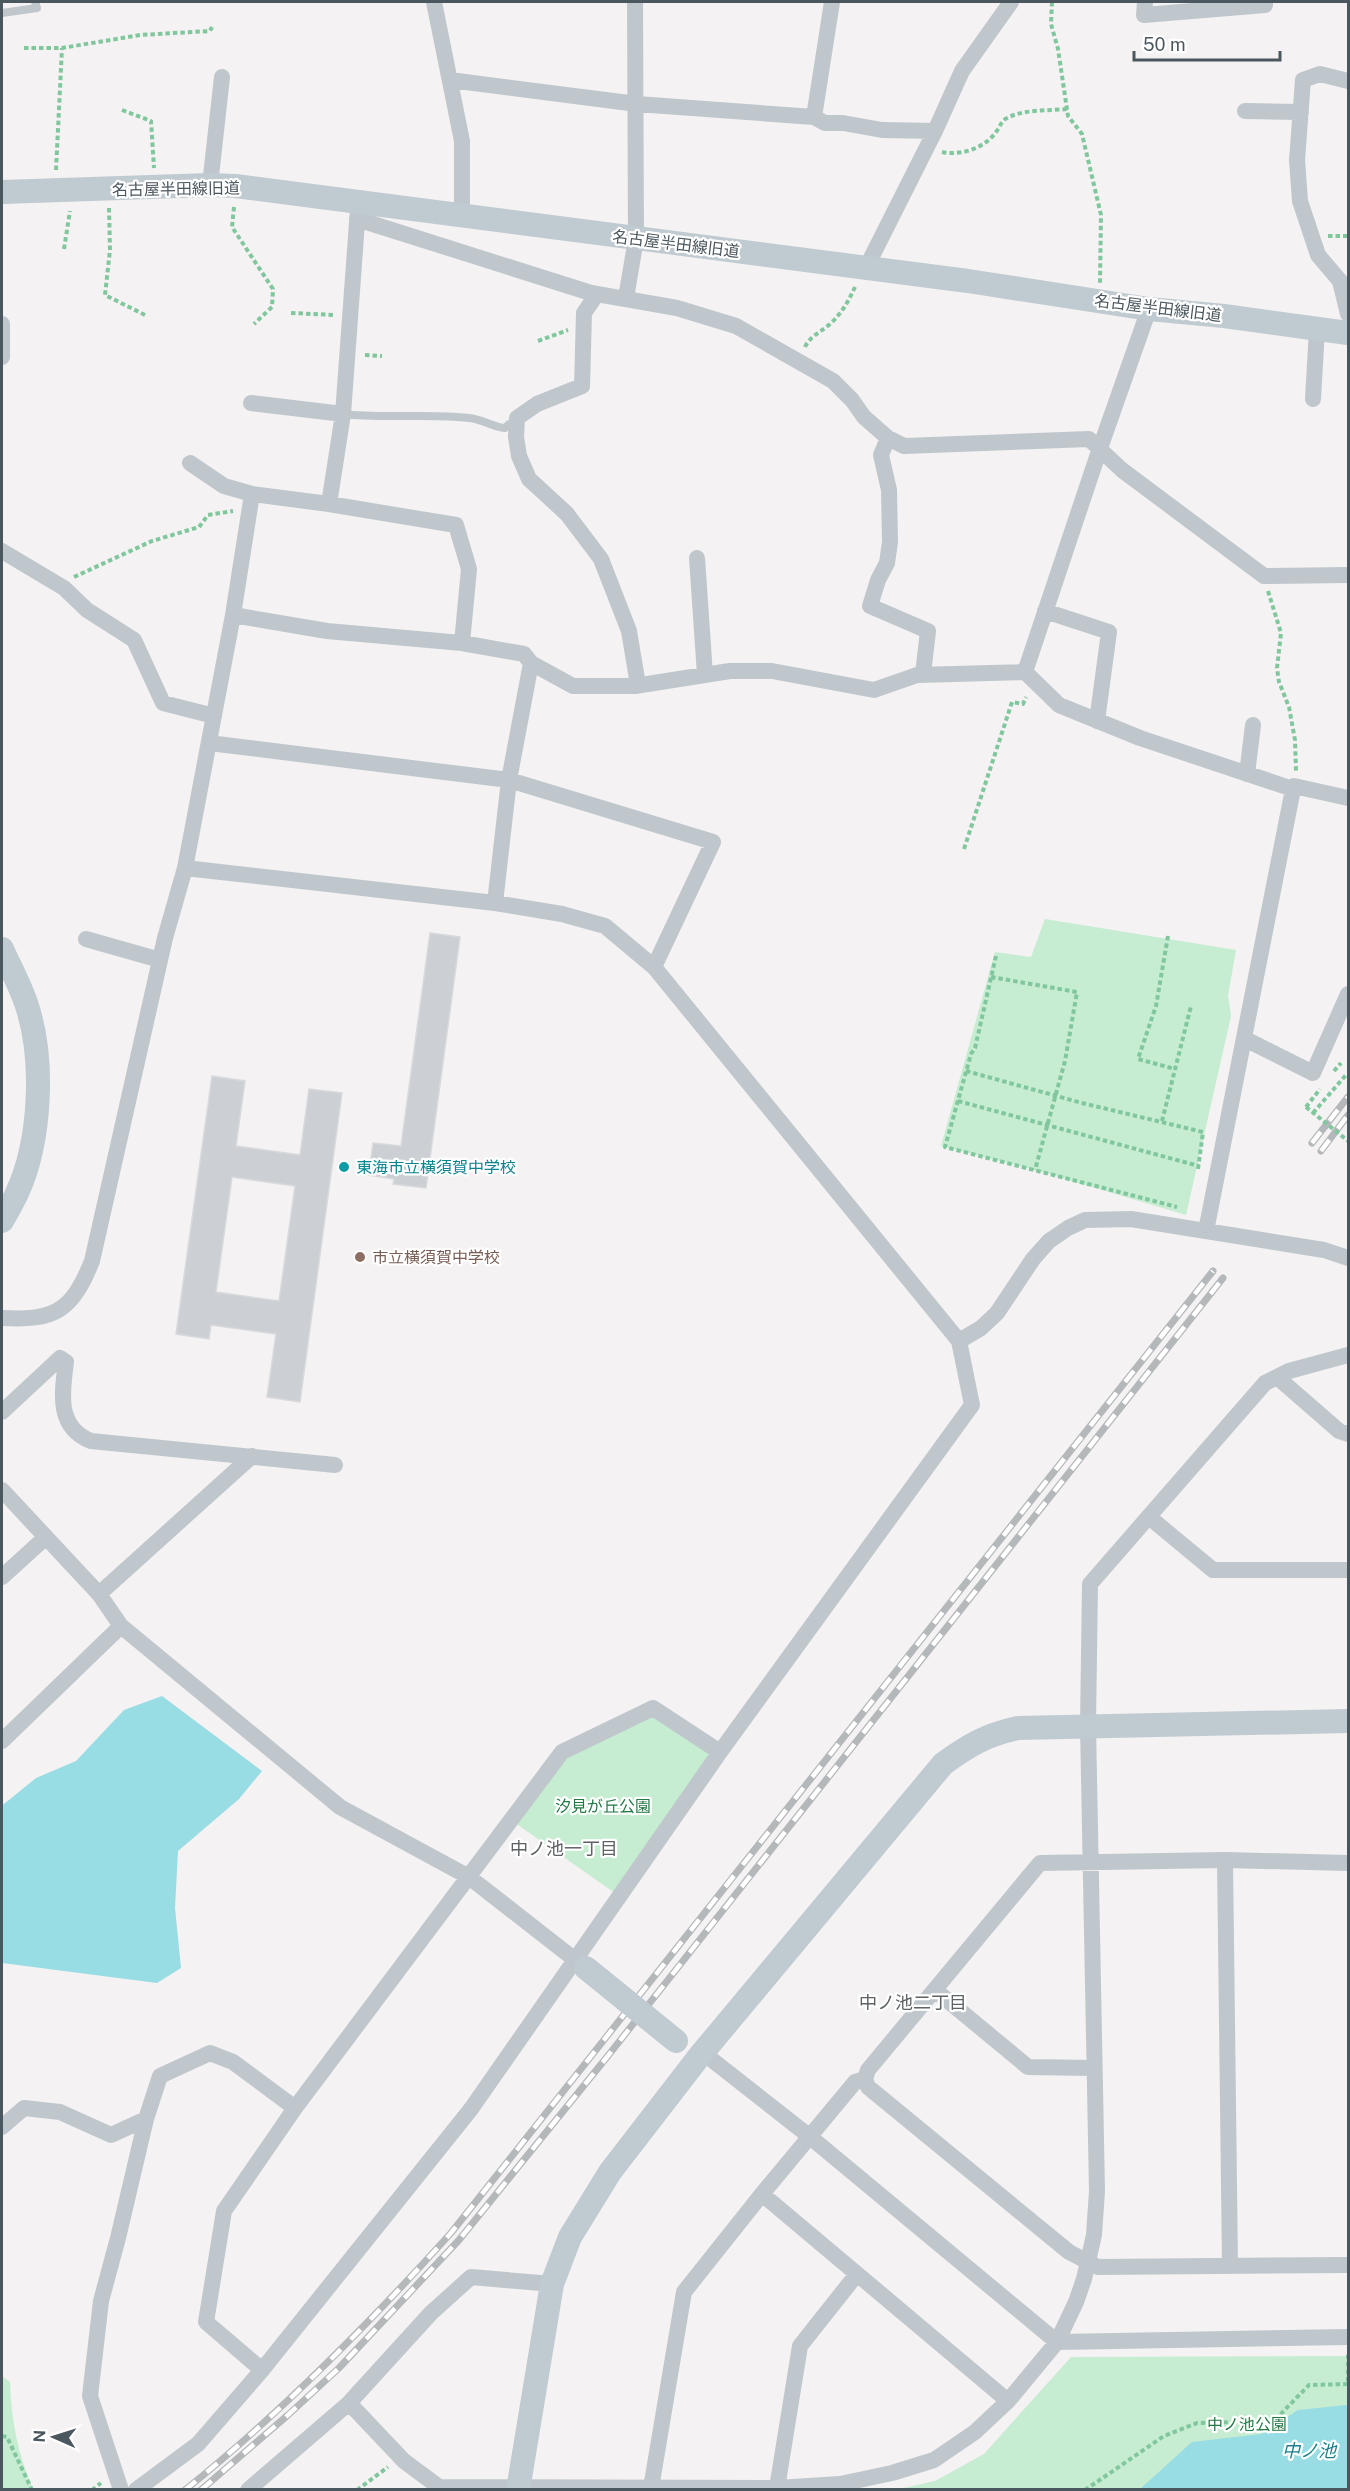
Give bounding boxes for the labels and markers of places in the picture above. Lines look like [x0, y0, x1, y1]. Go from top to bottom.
place label: 東海市立横須賀中学校 [356, 1158, 516, 1177]
marker: 東海市立横須賀中学校 [337, 1160, 351, 1174]
place label: 市立横須賀中学校 [372, 1248, 500, 1267]
marker: 市立横須賀中学校 [353, 1250, 367, 1264]

